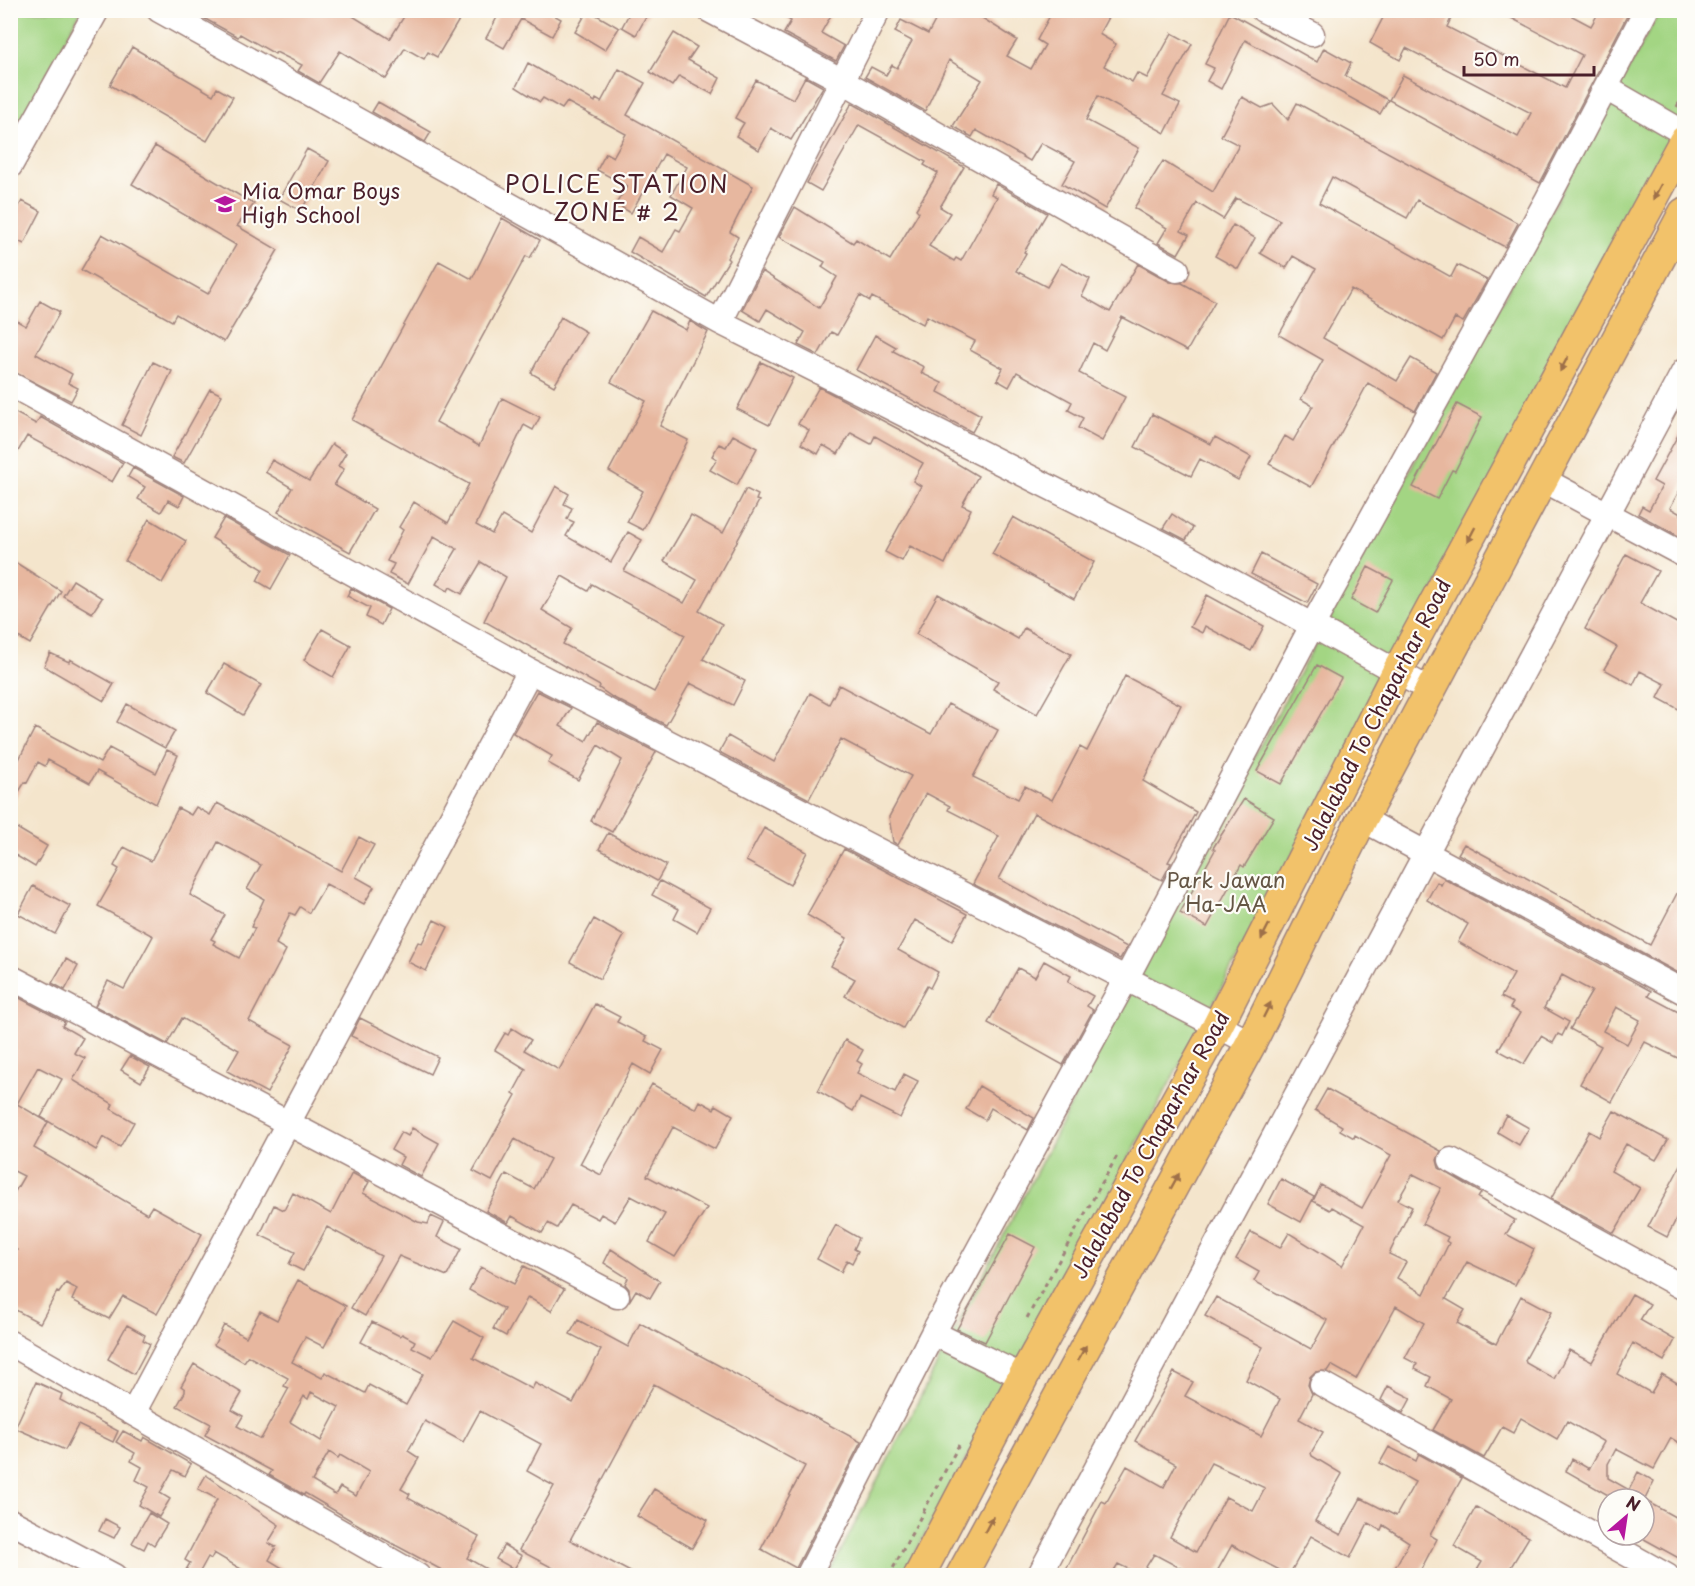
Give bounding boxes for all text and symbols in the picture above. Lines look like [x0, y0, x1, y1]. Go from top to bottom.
scale bar [1464, 39, 1594, 77]
text: 50 m [1473, 45, 1520, 72]
district label: POLICE STATION ZONE # 2 [505, 165, 729, 229]
place label: Mia Omar Boys High School [242, 174, 400, 230]
one-way arrow [1652, 184, 1662, 201]
school or university icon: Mia Omar Boys High School [213, 192, 237, 216]
one-way arrow [1559, 356, 1569, 373]
one-way arrow [1466, 527, 1476, 544]
street label: Jalalabad To Chaparhar Road [1292, 572, 1458, 856]
park label: Park Jawan Ha-JAA [1166, 863, 1286, 919]
one-way arrow [1260, 924, 1270, 941]
one-way arrow [1263, 1001, 1272, 1018]
street label: Jalalabad To Chaparhar Road [1062, 1004, 1236, 1284]
one-way arrow [1170, 1173, 1180, 1190]
one-way arrow [1077, 1344, 1087, 1361]
north arrow [1596, 1487, 1656, 1547]
text: N [1622, 1489, 1645, 1517]
one-way arrow [984, 1515, 994, 1532]

